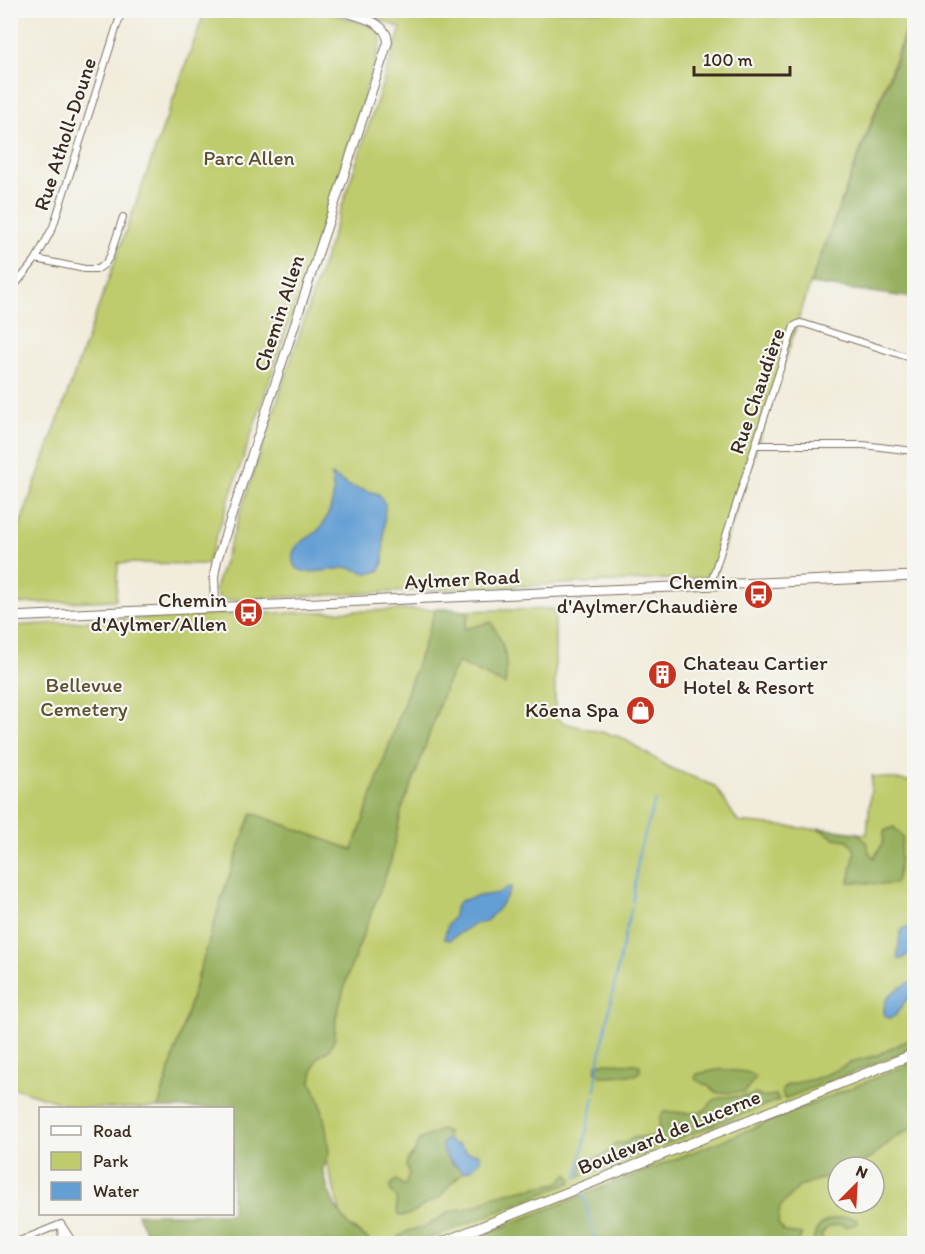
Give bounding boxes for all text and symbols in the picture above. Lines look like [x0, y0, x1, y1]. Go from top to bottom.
scale bar [694, 39, 790, 77]
text: 100 m [703, 49, 753, 71]
street label: Rue Atholl-Doune [28, 54, 101, 214]
park label: Parc Allen [203, 145, 295, 170]
street label: Chemin Allen [248, 251, 309, 374]
street label: Rue Chaudière [723, 325, 790, 457]
street label: Aylmer Road [404, 563, 520, 594]
place label: Chemin d'Aylmer/Chaudière [557, 569, 738, 618]
bus stop icon: Chemin d'Aylmer/Chaudière [743, 578, 775, 610]
place label: Chemin d'Aylmer/Allen [91, 587, 227, 636]
bus stop icon: Chemin d'Aylmer/Allen [232, 596, 264, 628]
place label: Chateau Cartier Hotel & Resort [683, 650, 828, 699]
building icon: Chateau Cartier Hotel & Resort [646, 659, 678, 691]
park label: Bellevue Cemetery [40, 672, 128, 721]
shop icon: Kōena Spa [624, 694, 656, 726]
place label: Kōena Spa [525, 697, 619, 722]
street label: Boulevard de Lucerne [574, 1083, 764, 1180]
legend [39, 1107, 234, 1215]
text: Road [93, 1120, 132, 1142]
text: Park [93, 1150, 128, 1172]
north arrow [826, 1155, 886, 1215]
text: N [853, 1161, 871, 1183]
text: Water [93, 1180, 139, 1202]

